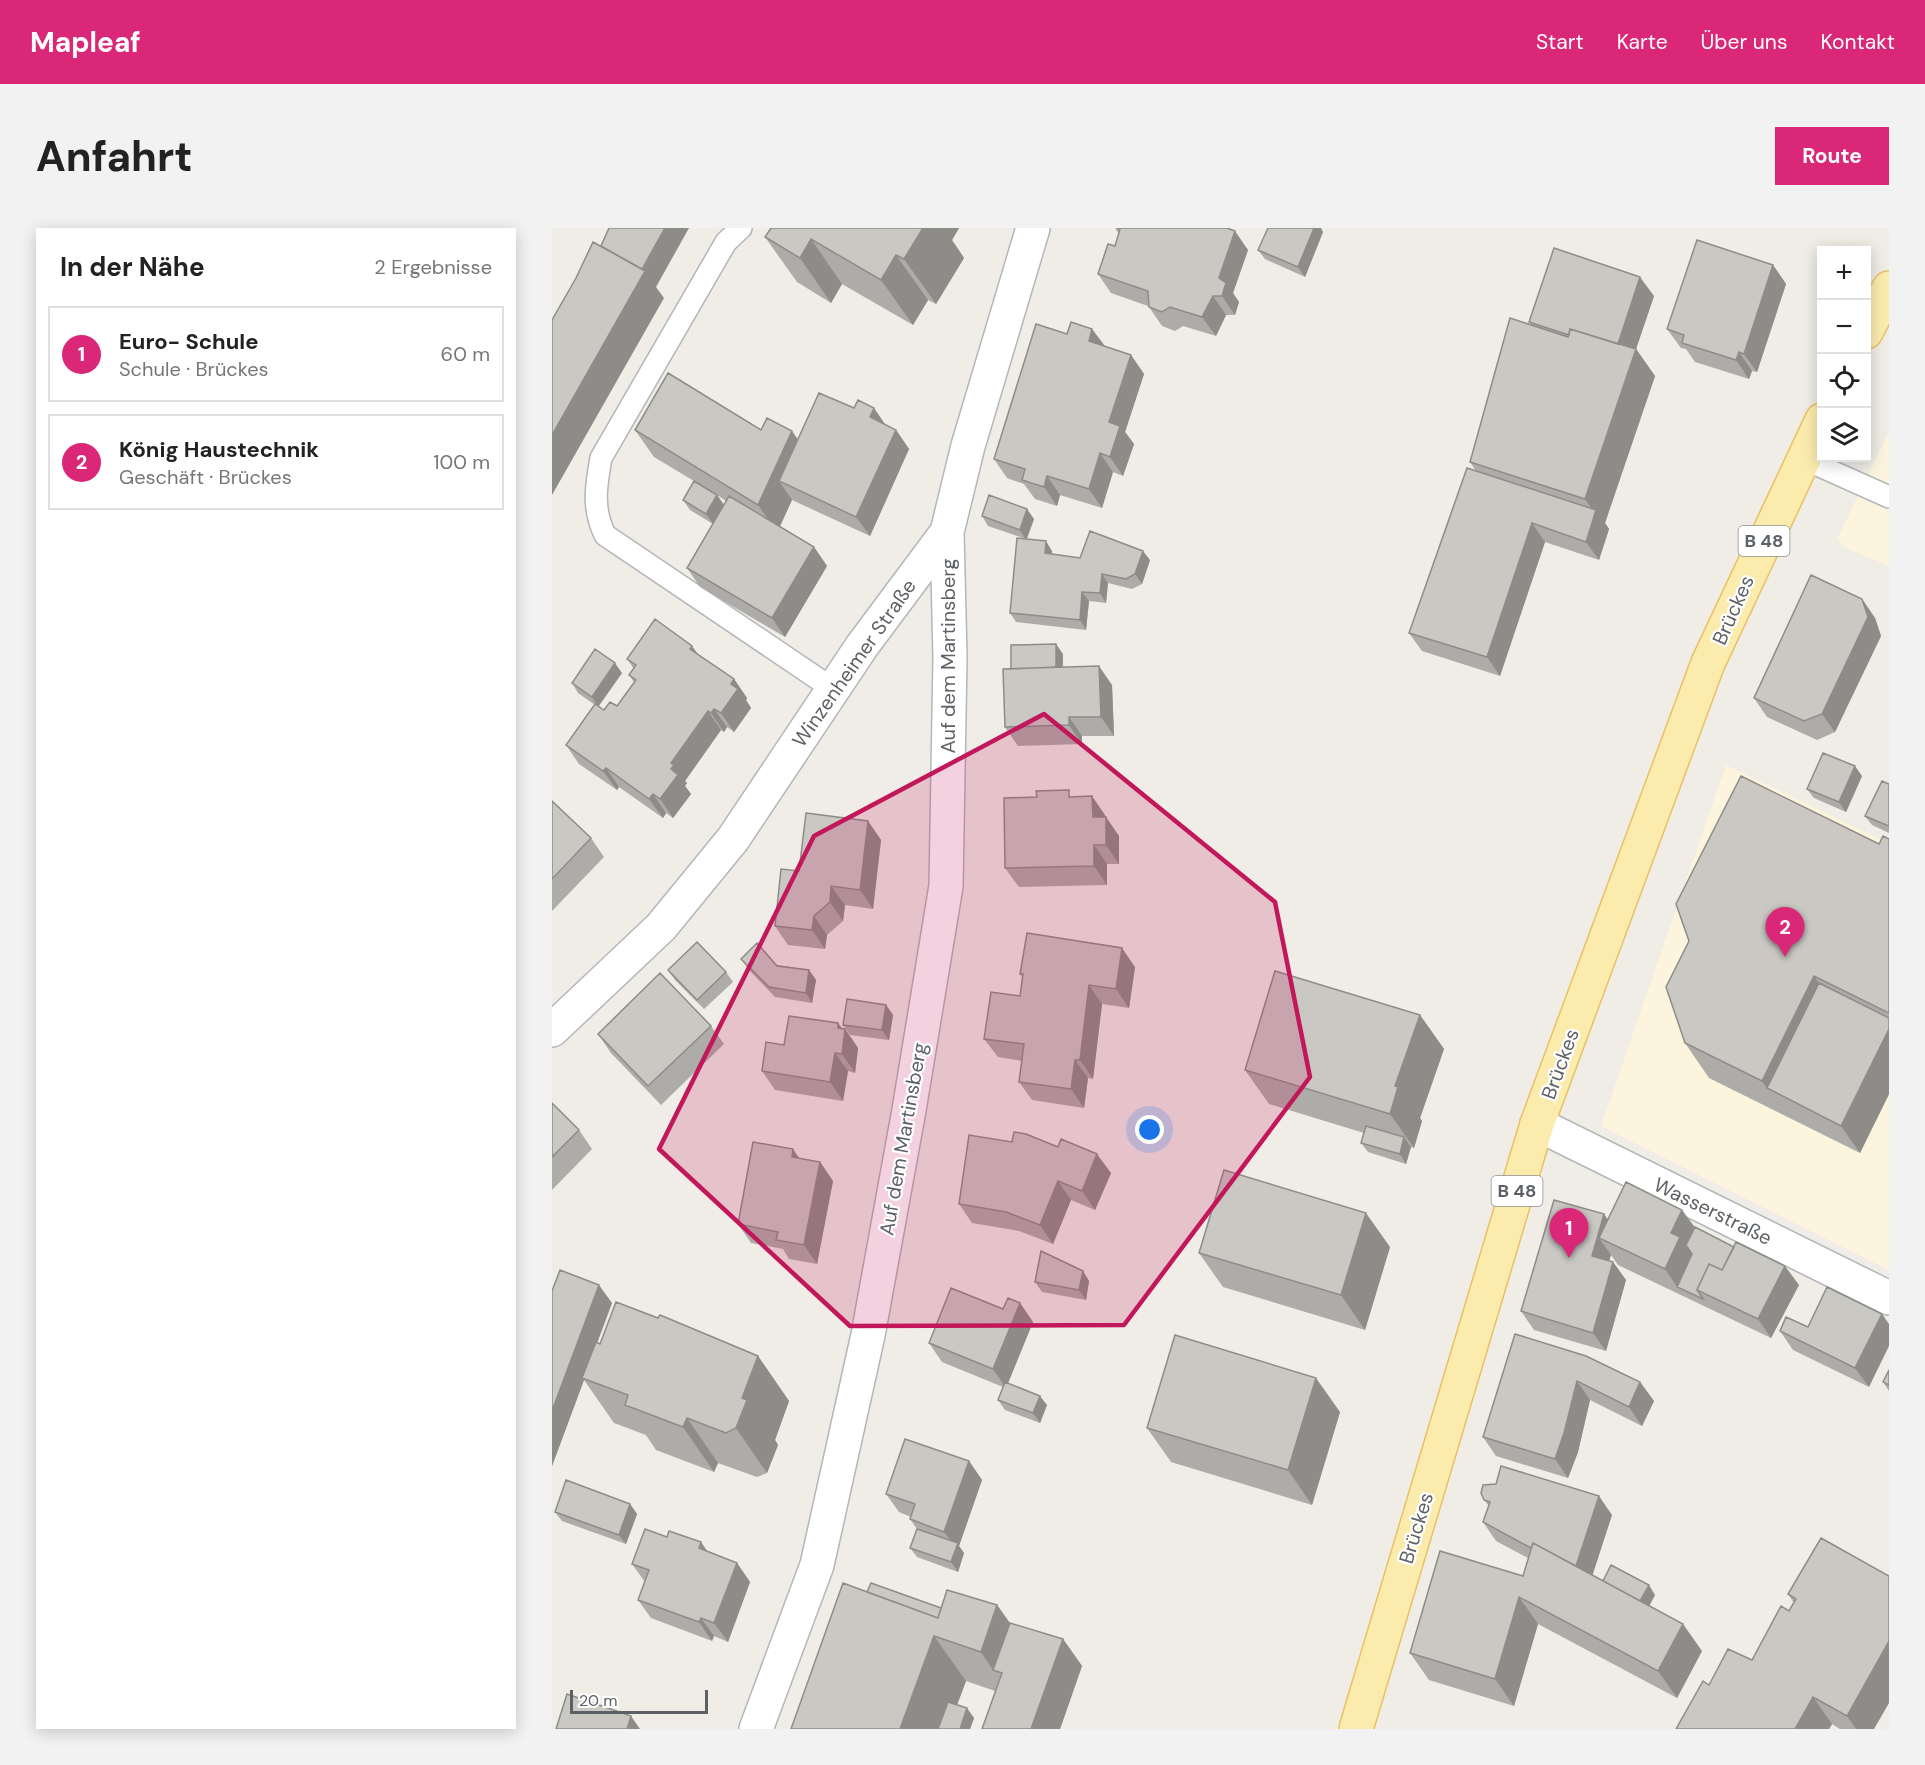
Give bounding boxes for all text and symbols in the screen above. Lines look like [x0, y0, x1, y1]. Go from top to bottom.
text: Mapleaf [30, 24, 141, 61]
text: Start [1536, 28, 1584, 56]
text: Karte [1617, 28, 1668, 56]
text: Über uns [1701, 28, 1787, 56]
text: Kontakt [1820, 28, 1895, 56]
button: Route [1775, 127, 1889, 185]
text: Anfahrt [36, 129, 192, 184]
map controls [1817, 246, 1871, 462]
button: + [1817, 246, 1871, 300]
text: In der Nähe [60, 250, 205, 284]
text: 2 Ergebnisse [374, 254, 492, 280]
button: − [1817, 300, 1871, 354]
text: Euro- Schule [119, 327, 258, 356]
text: 1 [78, 341, 85, 367]
text: 60 m [441, 341, 490, 367]
button: locate [1817, 354, 1871, 408]
text: Schule · Brückes [119, 356, 269, 382]
button: layers [1817, 408, 1871, 462]
text: König Haustechnik [119, 435, 319, 464]
text: 2 [76, 449, 87, 475]
text: 100 m [433, 449, 490, 475]
text: Geschäft · Brückes [119, 464, 292, 490]
road number: B 48 [1738, 526, 1790, 556]
street label: Auf dem Martinsberg [935, 558, 961, 754]
street label: Brückes [1706, 571, 1760, 649]
street label: Winzenheimer Straße [786, 574, 922, 752]
pin: 2 [1766, 908, 1804, 957]
street label: Brückes [1535, 1025, 1585, 1103]
street label: Auf dem Martinsberg [873, 1041, 933, 1237]
your location [1135, 1115, 1164, 1144]
street label: Wasserstraße [1650, 1171, 1776, 1251]
road number: B 48 [1492, 1176, 1542, 1206]
pin: 1 [1550, 1208, 1588, 1258]
street label: Brückes [1393, 1489, 1439, 1567]
scale bar [570, 1687, 708, 1714]
text: 20 m [579, 1690, 618, 1711]

